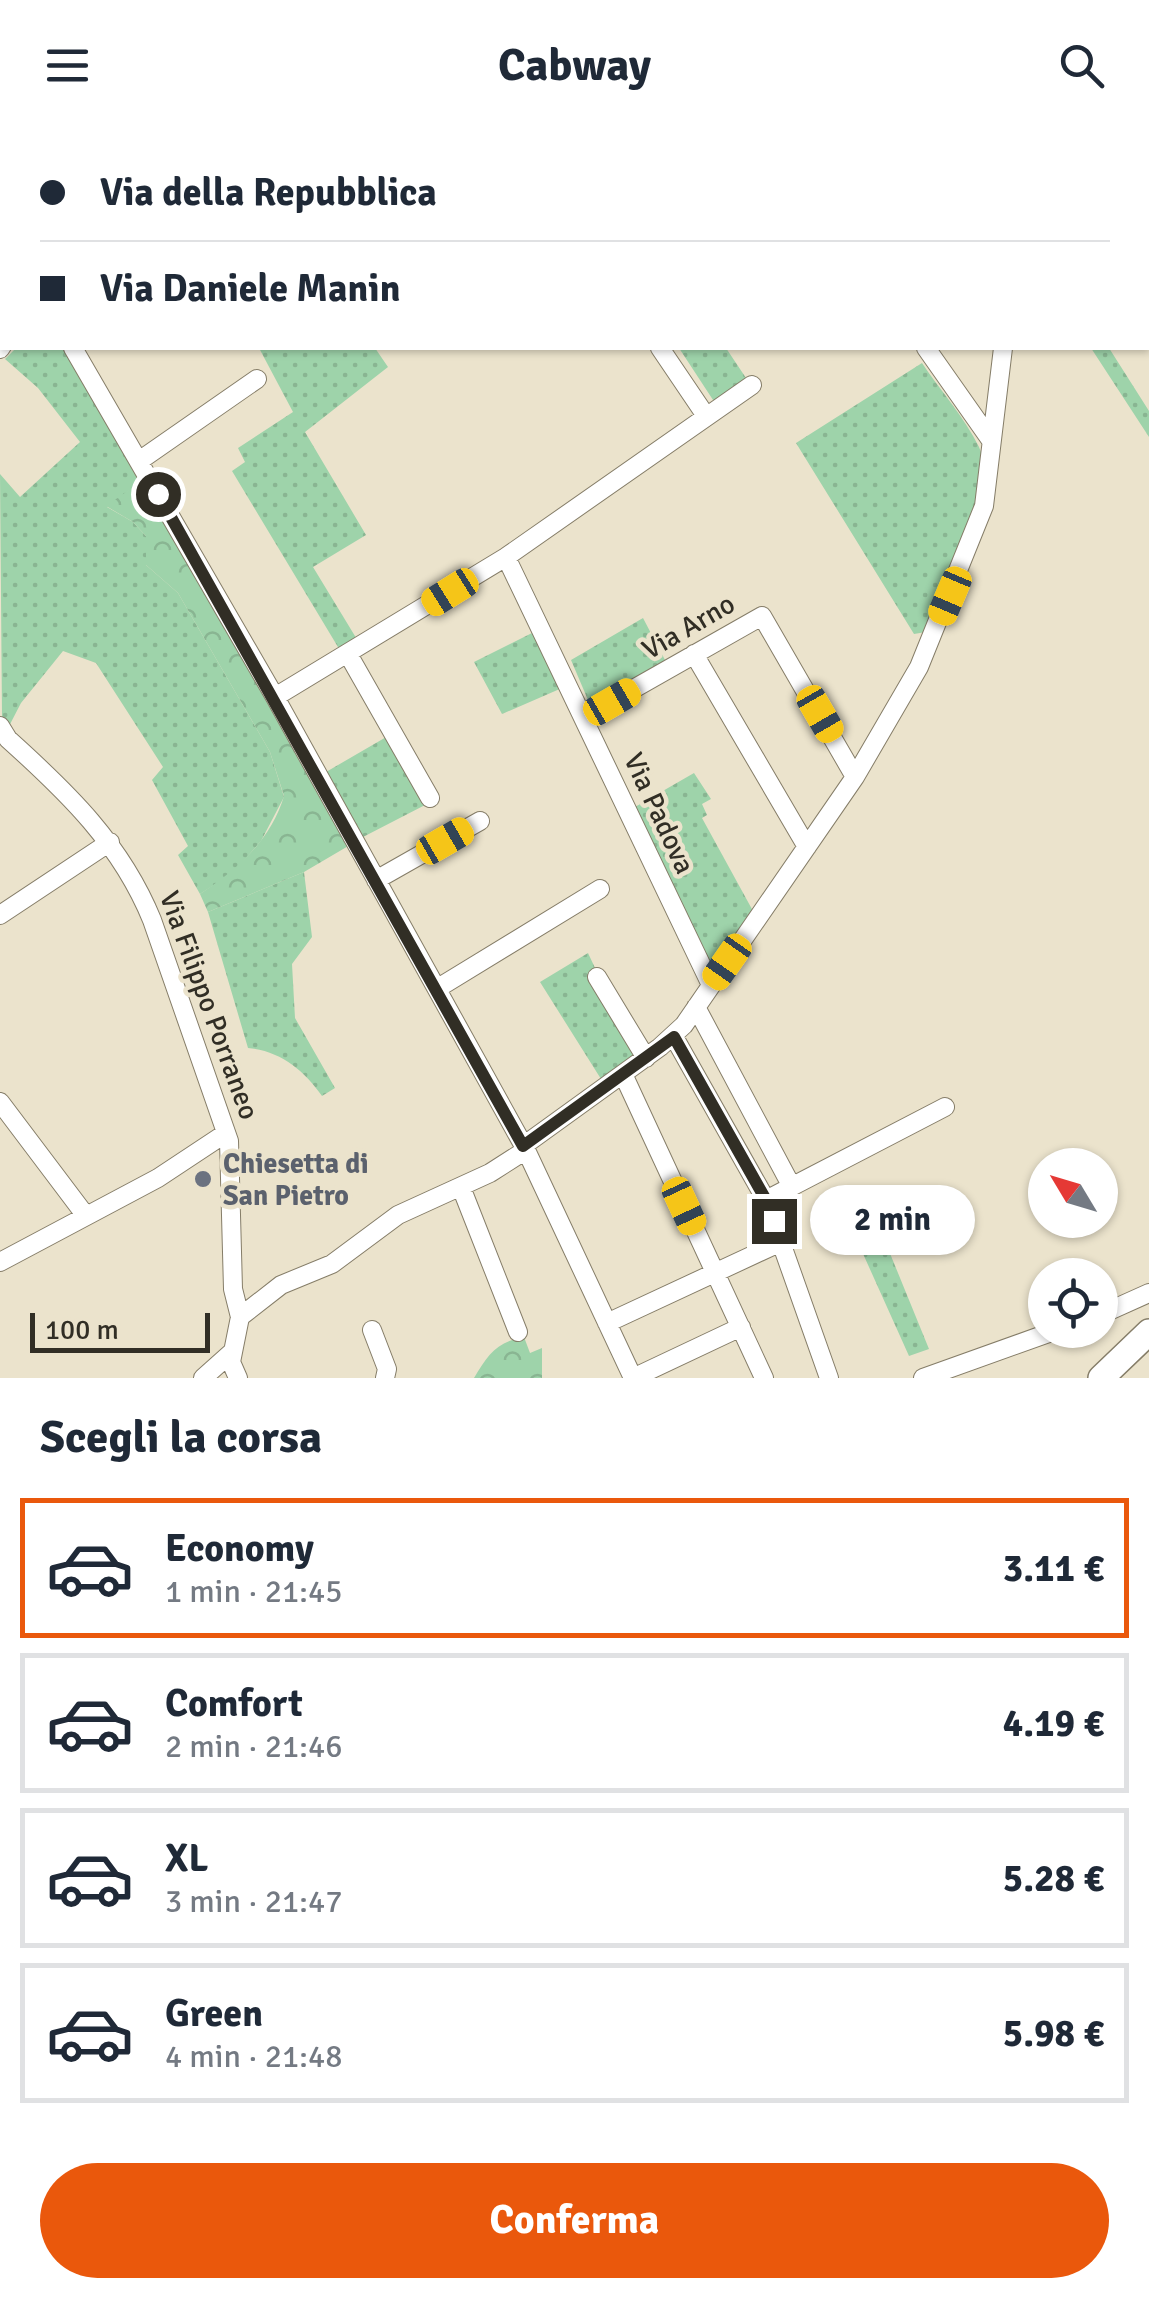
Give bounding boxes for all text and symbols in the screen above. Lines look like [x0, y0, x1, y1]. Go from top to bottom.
icon: menu [40, 38, 95, 93]
text: Cabway [498, 38, 651, 93]
icon: search [1054, 38, 1109, 93]
text: Via della Repubblica [100, 169, 437, 216]
text: Via Daniele Manin [100, 265, 400, 312]
route start [136, 472, 181, 517]
car [417, 563, 483, 621]
car [924, 563, 976, 629]
street label: Via Arno [636, 587, 741, 667]
car [579, 674, 645, 730]
car [792, 681, 848, 747]
street label: Via Padova [616, 748, 702, 879]
car [412, 813, 478, 869]
street label: Via Filippo Porraneo [152, 887, 266, 1124]
car [698, 929, 756, 995]
place label: Chiesetta di San Pietro [223, 1147, 369, 1213]
north arrow [1028, 1148, 1118, 1238]
map controls [1028, 1148, 1118, 1348]
marker: Chiesetta di San Pietro [192, 1168, 214, 1190]
car [658, 1172, 710, 1240]
callout: 2 min [809, 1186, 974, 1256]
route end [752, 1199, 797, 1244]
text: 2 min [854, 1200, 931, 1239]
button: locate [1028, 1258, 1118, 1348]
scale bar [30, 1308, 210, 1352]
text: 100 m [45, 1313, 119, 1347]
text: Scegli la corsa [40, 1410, 322, 1465]
icon: car [45, 1523, 135, 1613]
text: Economy [165, 1525, 314, 1572]
text: 3.11 € [1003, 1545, 1104, 1592]
text: 1 min · 21:45 [165, 1572, 343, 1611]
icon: car [45, 1678, 135, 1768]
text: Comfort [165, 1680, 303, 1727]
text: 4.19 € [1003, 1700, 1104, 1747]
text: 2 min · 21:46 [165, 1727, 343, 1766]
icon: car [45, 1833, 135, 1923]
text: XL [165, 1835, 208, 1882]
text: 5.28 € [1003, 1855, 1104, 1902]
text: 3 min · 21:47 [165, 1882, 343, 1921]
icon: car [45, 1988, 135, 2078]
text: Green [165, 1990, 263, 2037]
text: 5.98 € [1003, 2010, 1104, 2057]
text: 4 min · 21:48 [165, 2037, 343, 2076]
button: Conferma [40, 2163, 1109, 2278]

